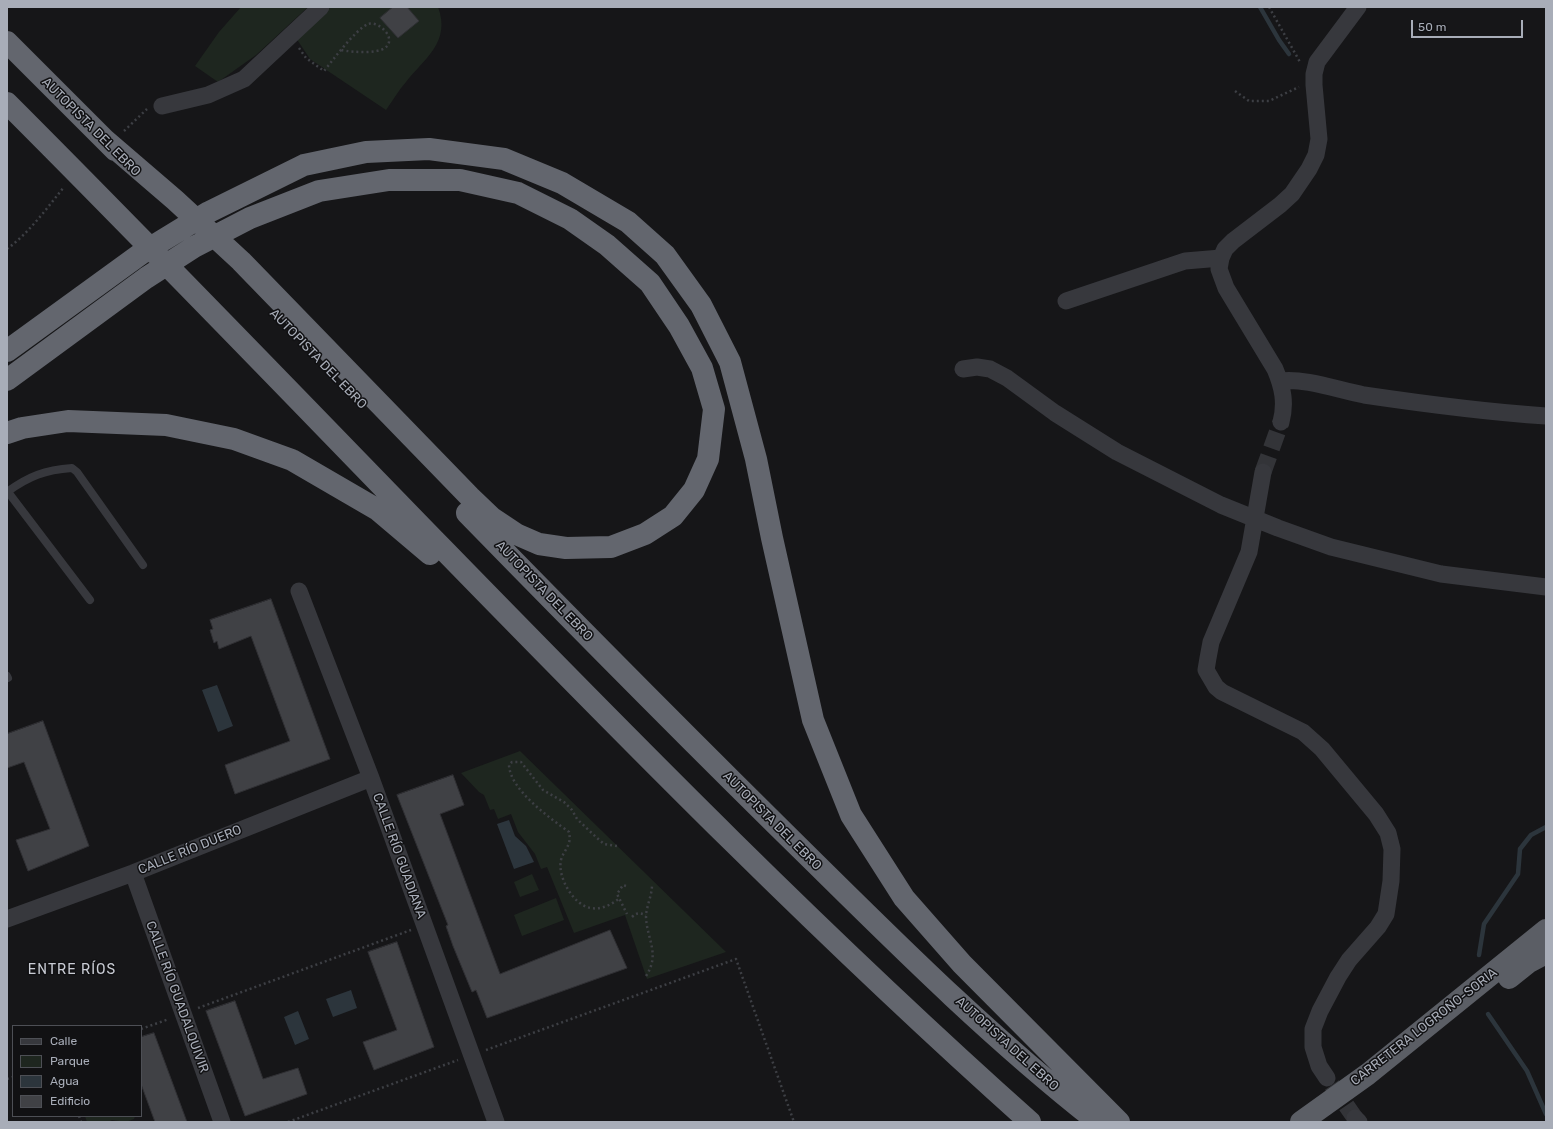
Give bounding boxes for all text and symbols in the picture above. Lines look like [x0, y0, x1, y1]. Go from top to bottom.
scale bar [1413, 12, 1525, 38]
text: 50 m [1418, 20, 1446, 34]
street label: AUTOPISTA DEL EBRO [38, 74, 144, 180]
street label: AUTOPISTA DEL EBRO [266, 306, 370, 412]
street label: AUTOPISTA DEL EBRO [492, 538, 596, 644]
street label: AUTOPISTA DEL EBRO [719, 768, 825, 874]
street label: CALLE RÍO GUADIANA [369, 791, 429, 921]
street label: CALLE RÍO DUERO [136, 822, 244, 878]
street label: CALLE RÍO GUADALQUIVIR [142, 919, 212, 1075]
district label: ENTRE RÍOS [28, 962, 116, 978]
street label: CARRETERA LOGROÑO-SORIA [1348, 965, 1500, 1089]
street label: AUTOPISTA DEL EBRO [952, 994, 1062, 1094]
legend [12, 1025, 142, 1117]
text: Calle [50, 1034, 77, 1048]
text: Parque [50, 1054, 90, 1068]
text: Agua [50, 1074, 79, 1088]
text: Edificio [50, 1094, 90, 1108]

